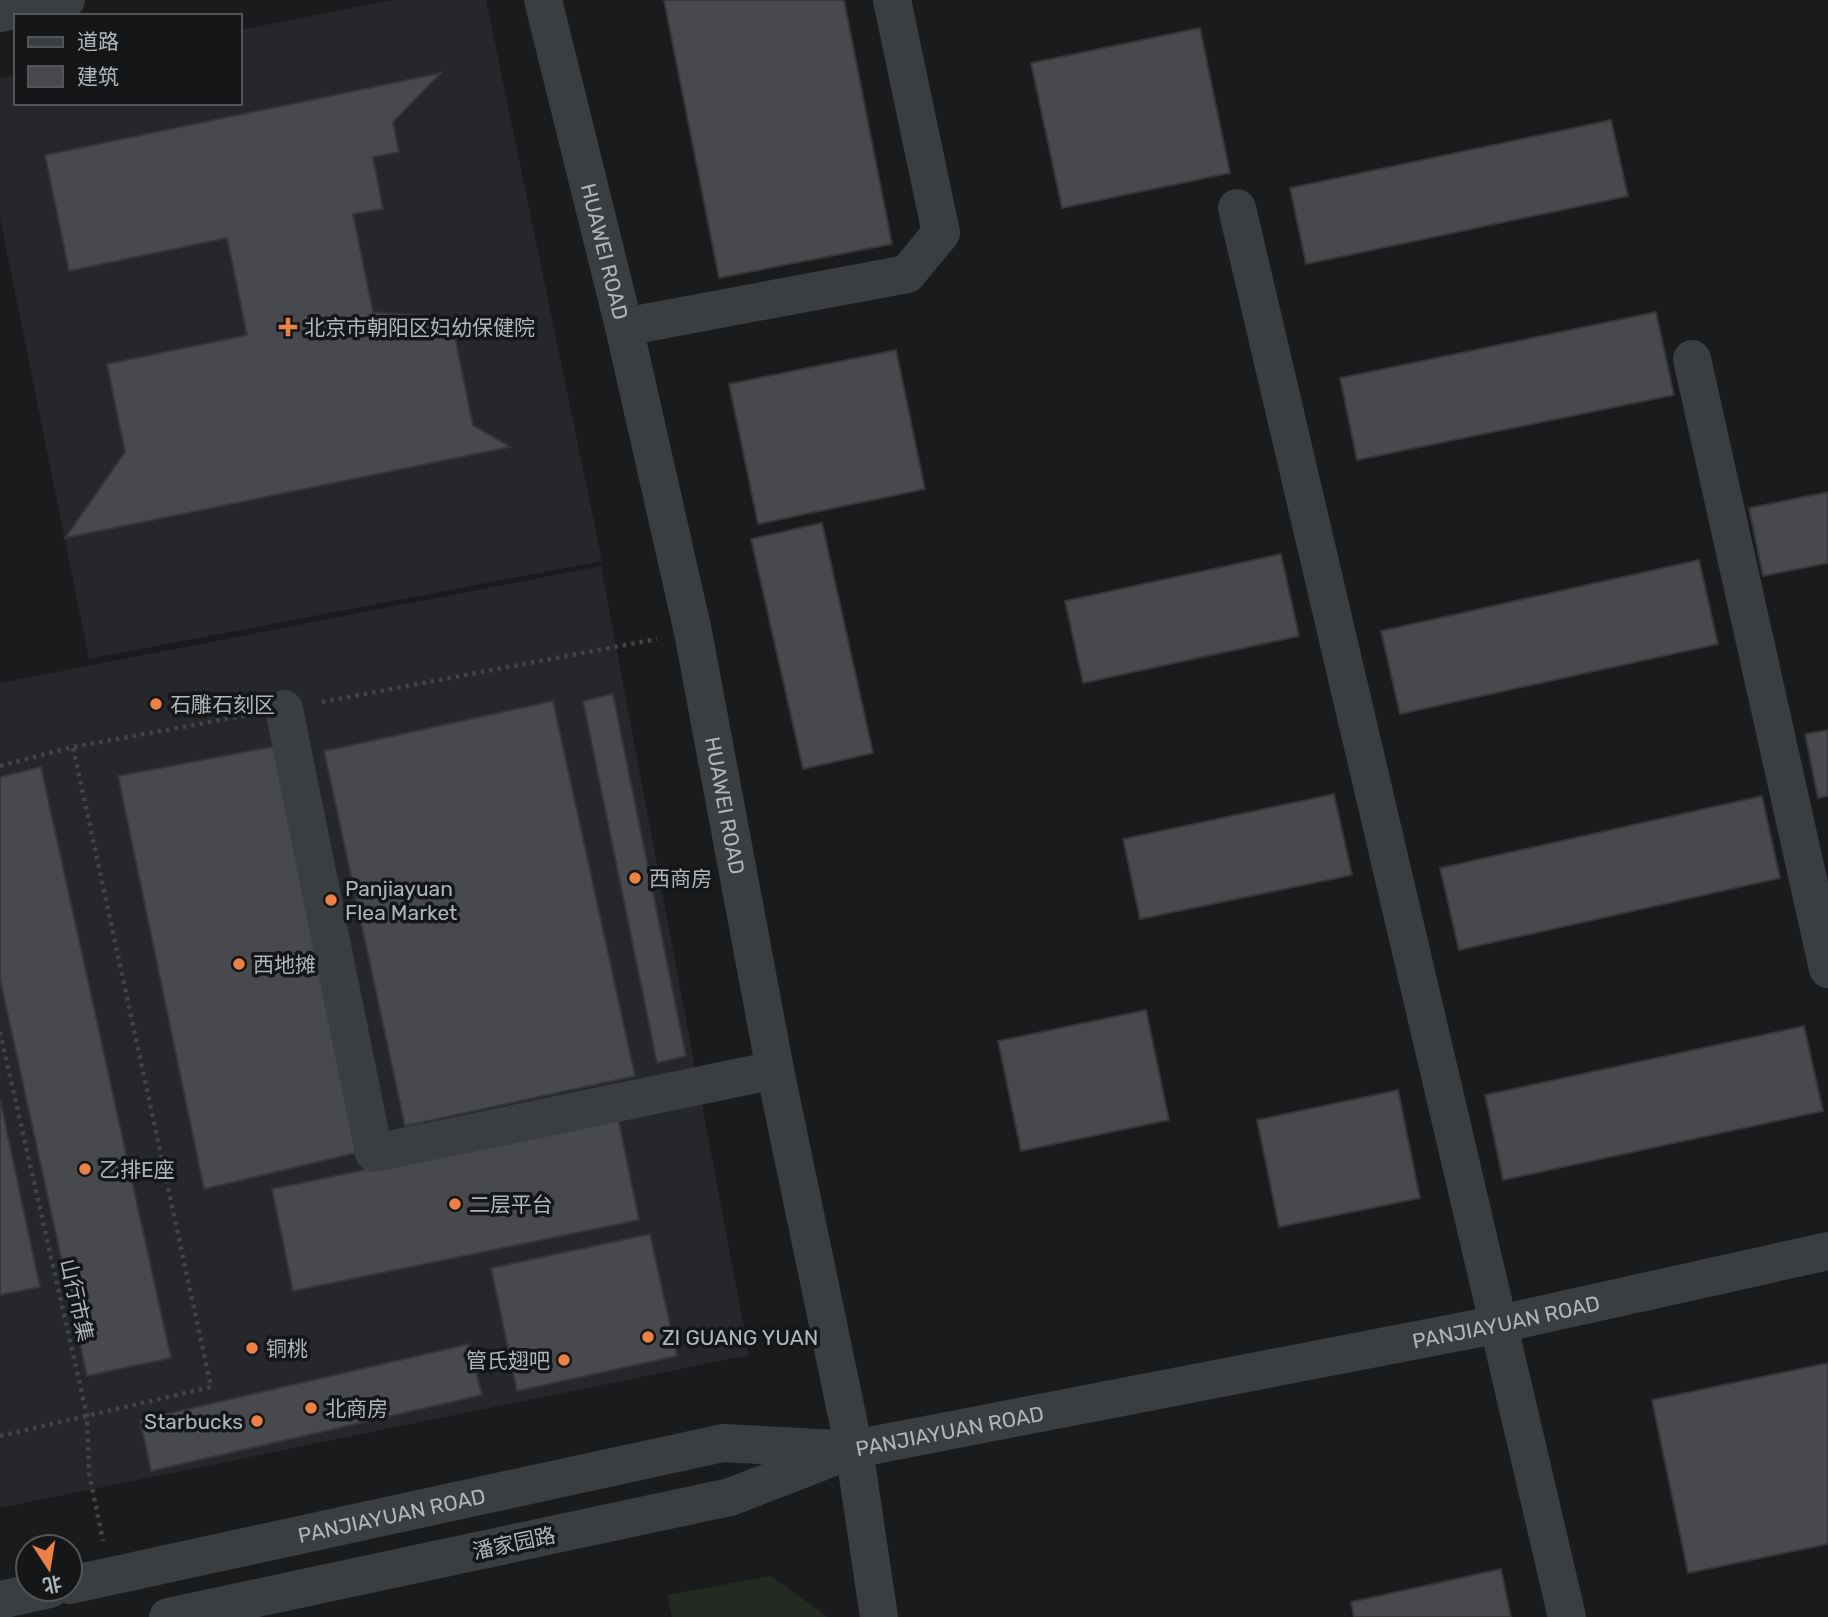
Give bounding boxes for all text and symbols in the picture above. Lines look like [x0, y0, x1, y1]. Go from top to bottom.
legend [14, 14, 242, 105]
text: 道路 [77, 29, 119, 54]
text: 建筑 [77, 64, 119, 89]
street label: HUAWEI ROAD [576, 181, 634, 322]
place label: 北京市朝阳区妇幼保健院 [304, 315, 535, 340]
marker: 北京市朝阳区妇幼保健院 [278, 317, 298, 337]
place label: 石雕石刻区 [170, 692, 275, 717]
marker: 石雕石刻区 [148, 696, 164, 712]
street label: HUAWEI ROAD [700, 734, 751, 876]
place label: 西商房 [649, 866, 712, 891]
marker: 西商房 [627, 870, 643, 886]
place label: Panjiayuan Flea Market [345, 876, 457, 925]
marker: Panjiayuan Flea Market [323, 892, 339, 908]
place label: 西地摊 [253, 952, 316, 977]
marker: 西地摊 [231, 956, 247, 972]
place label: 乙排E座 [99, 1157, 175, 1182]
marker: 乙排E座 [77, 1161, 93, 1177]
place label: 二层平台 [469, 1192, 553, 1217]
marker: 二层平台 [447, 1196, 463, 1212]
street label: 山行市集 [55, 1256, 99, 1344]
street label: PANJIAYUAN ROAD [1410, 1290, 1602, 1353]
place label: ZI GUANG YUAN [662, 1325, 818, 1350]
marker: ZI GUANG YUAN [640, 1329, 656, 1345]
place label: 铜桃 [266, 1336, 308, 1361]
marker: 铜桃 [244, 1340, 260, 1356]
place label: 管氏翅吧 [466, 1348, 550, 1373]
marker: 管氏翅吧 [556, 1352, 572, 1368]
place label: 北商房 [325, 1396, 388, 1421]
marker: 北商房 [303, 1400, 319, 1416]
street label: PANJIAYUAN ROAD [853, 1400, 1046, 1461]
place label: Starbucks [144, 1409, 243, 1434]
marker: Starbucks [249, 1413, 265, 1429]
street label: PANJIAYUAN ROAD [295, 1483, 488, 1548]
street label: 潘家园路 [470, 1522, 558, 1564]
north arrow [14, 1533, 84, 1603]
text: 北 [41, 1571, 64, 1597]

